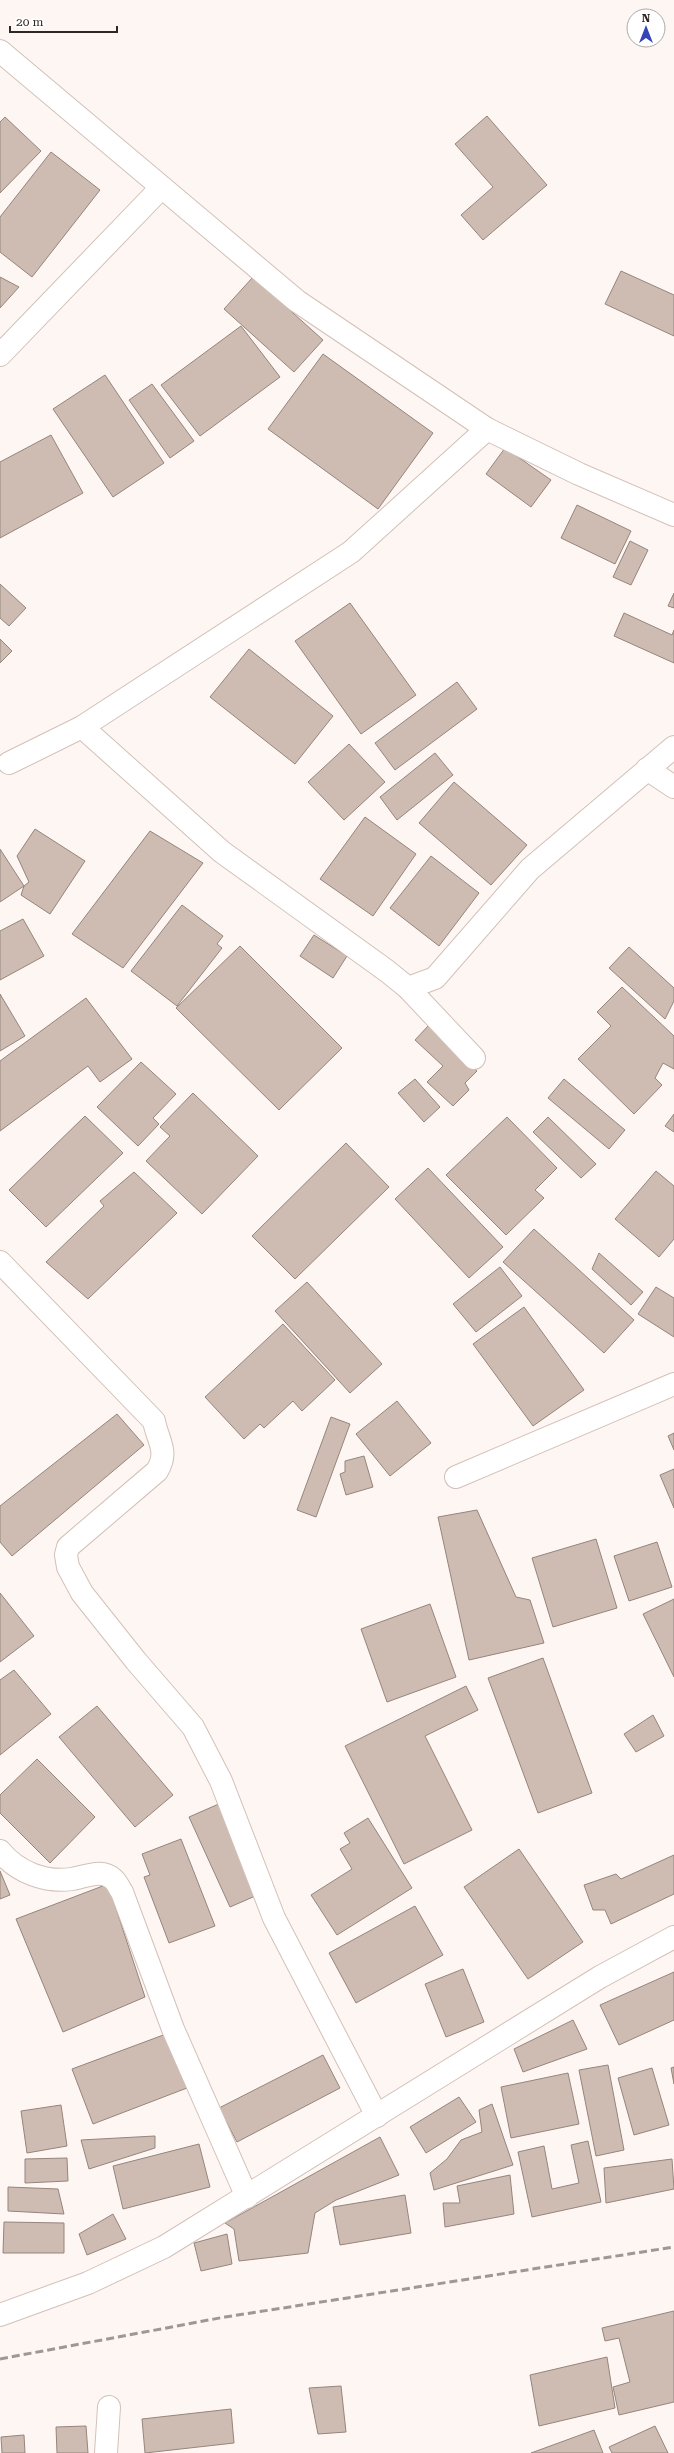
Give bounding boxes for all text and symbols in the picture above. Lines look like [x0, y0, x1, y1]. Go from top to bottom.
scale bar [10, 8, 117, 34]
north arrow [626, 8, 666, 48]
text: N [642, 12, 651, 25]
text: 20 m [16, 15, 43, 29]

